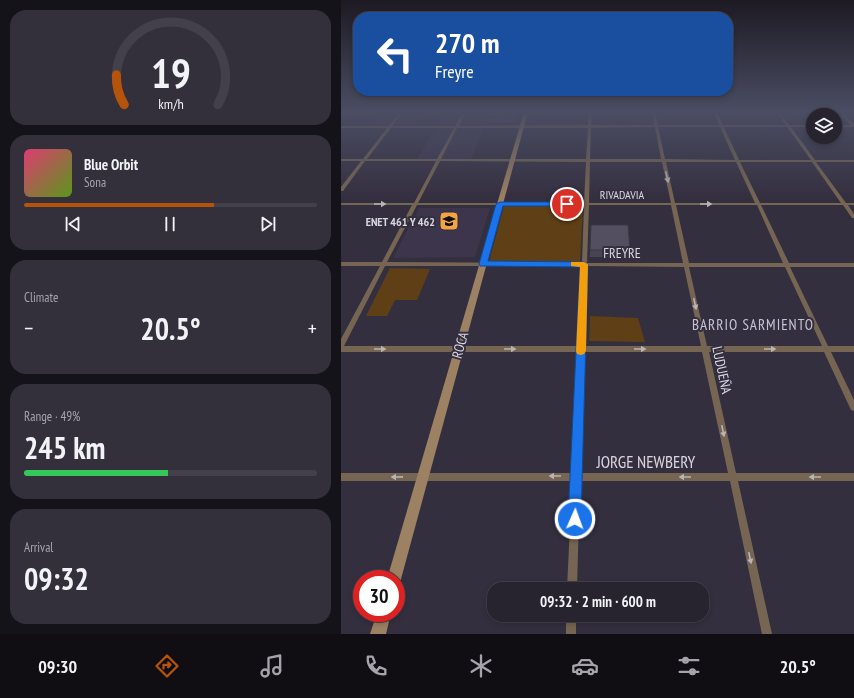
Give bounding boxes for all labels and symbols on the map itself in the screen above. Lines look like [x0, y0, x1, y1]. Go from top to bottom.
one-way arrow [665, 171, 671, 183]
pin [550, 187, 584, 221]
street label: RIVADAVIA [600, 187, 645, 202]
one-way arrow [374, 201, 387, 207]
one-way arrow [700, 201, 713, 207]
school or university icon: ENET 461 Y 462 [438, 210, 460, 232]
place label: ENET 461 Y 462 [366, 214, 435, 229]
street label: FREYRE [603, 244, 641, 262]
one-way arrow [692, 298, 698, 310]
district label: BARRIO SARMIENTO [692, 315, 814, 334]
street label: ROCA [448, 329, 472, 360]
street label: LUDUEÑA [708, 345, 736, 396]
one-way arrow [374, 346, 387, 352]
one-way arrow [504, 346, 517, 352]
one-way arrow [634, 346, 647, 352]
one-way arrow [764, 346, 777, 352]
one-way arrow [720, 425, 726, 437]
street label: JORGE NEWBERY [596, 451, 696, 473]
one-way arrow [548, 473, 561, 479]
one-way arrow [390, 474, 403, 480]
one-way arrow [678, 474, 691, 480]
one-way arrow [808, 474, 821, 480]
position arrow [554, 498, 596, 540]
one-way arrow [748, 552, 754, 564]
speed limit sign: 30 [353, 570, 405, 622]

